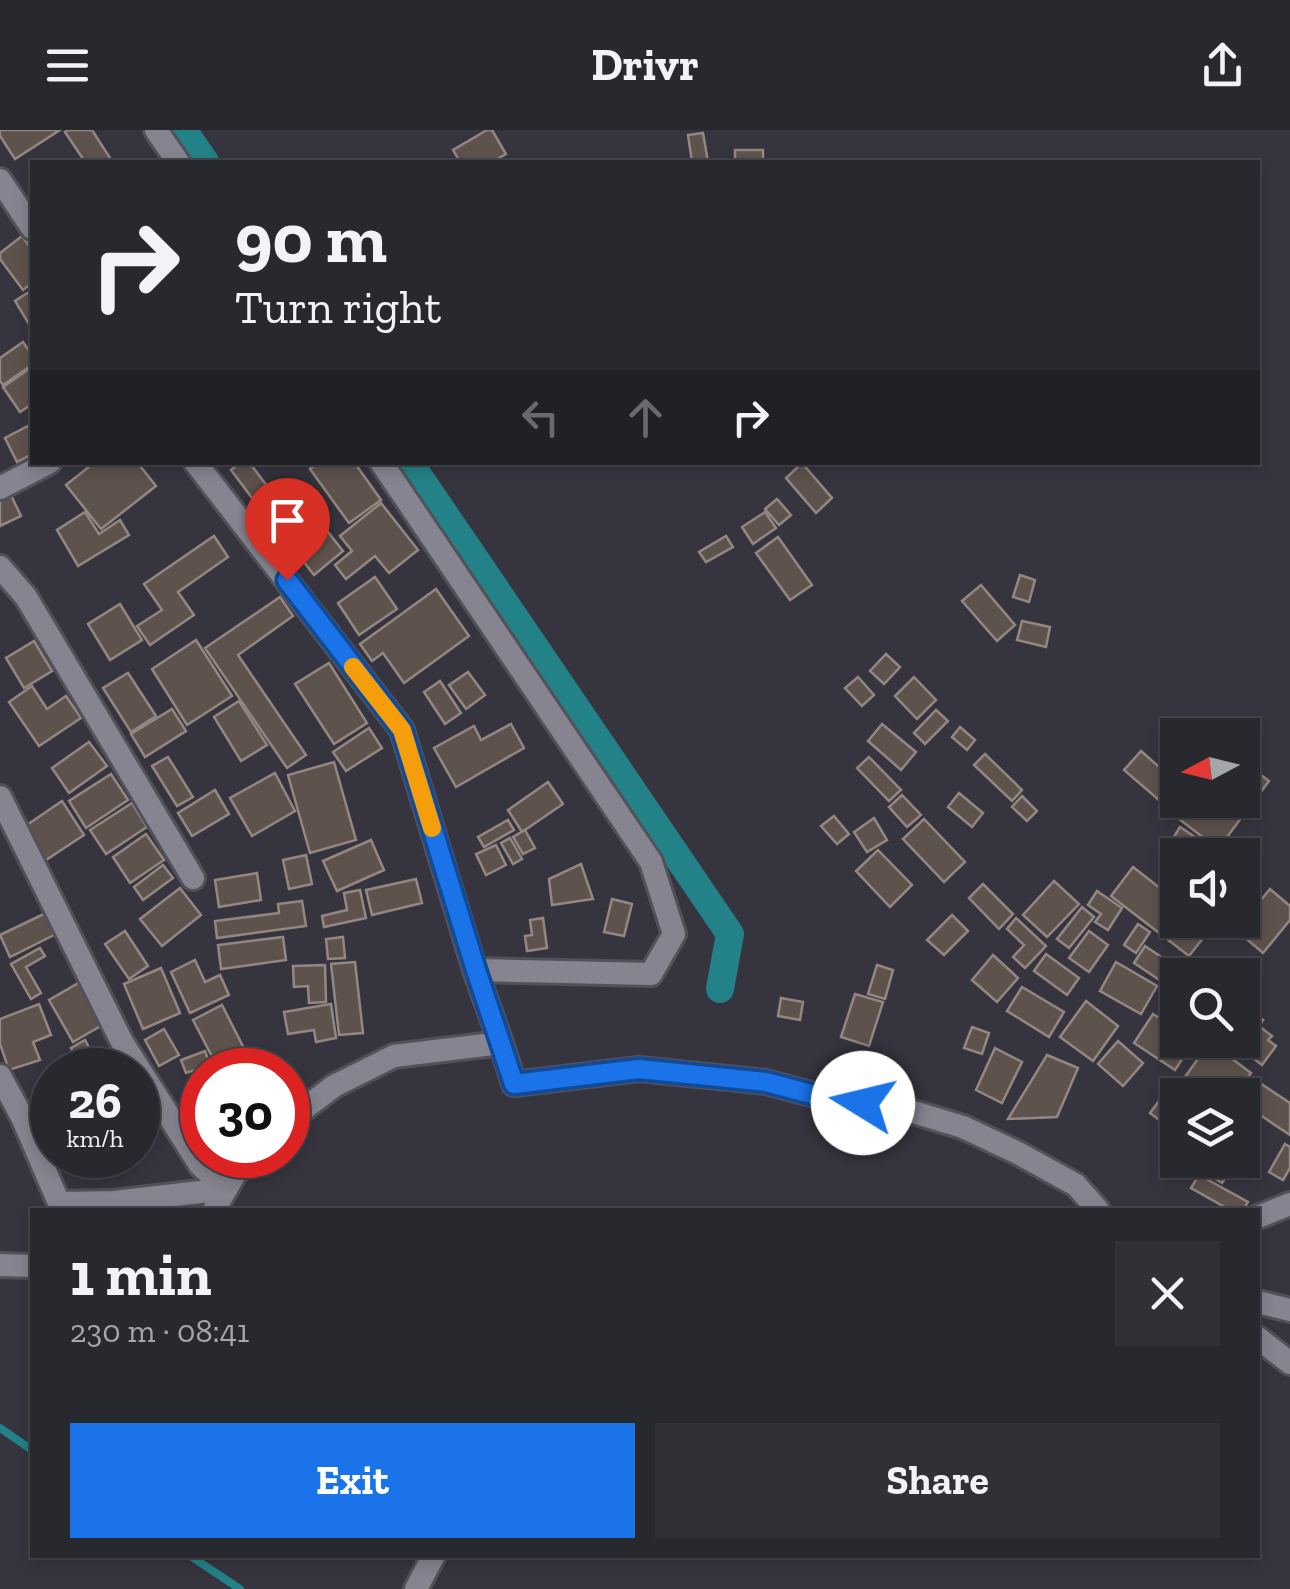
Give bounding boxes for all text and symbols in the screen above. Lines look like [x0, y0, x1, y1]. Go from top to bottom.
icon: menu [40, 38, 95, 93]
text: Drivr [591, 38, 699, 92]
icon: share [1195, 38, 1250, 93]
text: 90 m [235, 196, 387, 280]
icon: right [70, 200, 200, 330]
text: Turn right [235, 281, 441, 335]
icon: left [513, 390, 568, 445]
icon: ahead [618, 390, 673, 445]
icon: right [723, 390, 778, 445]
pin [245, 478, 330, 581]
icon: arrive [260, 493, 315, 548]
north arrow [1160, 718, 1260, 818]
map controls [1160, 718, 1260, 1178]
button: sound [1160, 838, 1260, 938]
button: search [1160, 958, 1260, 1058]
speed limit sign: 30 [180, 1048, 310, 1178]
position arrow [811, 1051, 915, 1155]
text: 26 [68, 1071, 122, 1131]
button: layers [1160, 1078, 1260, 1178]
text: km/h [66, 1123, 124, 1153]
text: 1 min [70, 1238, 212, 1310]
button: close [1115, 1241, 1220, 1346]
text: 230 m · 08:41 [70, 1312, 249, 1350]
button: Exit [70, 1423, 635, 1538]
button: Share [655, 1423, 1220, 1538]

